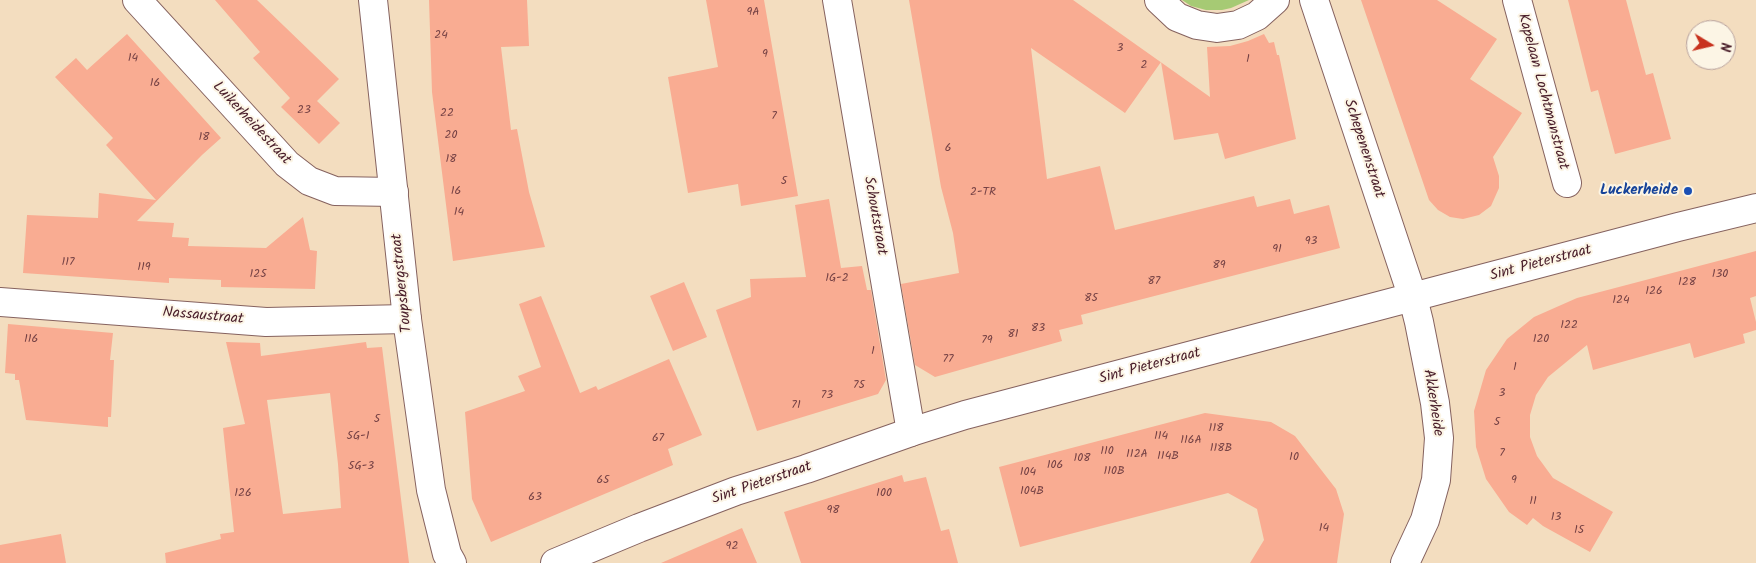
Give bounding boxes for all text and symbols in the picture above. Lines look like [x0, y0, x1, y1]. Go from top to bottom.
house number: 9A [746, 6, 760, 20]
street label: Kapelaan Lochtmanstraat [1512, 12, 1572, 172]
north arrow [1686, 20, 1736, 70]
house number: 24 [434, 29, 448, 43]
text: N [1713, 41, 1736, 53]
house number: 3 [1117, 42, 1123, 56]
house number: 9 [762, 48, 768, 62]
house number: 14 [128, 52, 138, 66]
house number: 1 [1246, 53, 1250, 67]
house number: 2 [1141, 59, 1147, 73]
house number: 16 [150, 77, 160, 91]
street label: Luikerheidestraat [208, 79, 294, 169]
street label: Schepenenstraat [1339, 97, 1387, 201]
house number: 23 [297, 104, 311, 118]
house number: 22 [440, 107, 454, 121]
house number: 7 [771, 110, 777, 124]
house number: 20 [445, 129, 457, 143]
house number: 18 [199, 131, 209, 145]
house number: 6 [945, 142, 951, 156]
house number: 18 [446, 153, 456, 167]
house number: 5 [781, 175, 787, 189]
street label: Schoutstraat [858, 175, 890, 257]
place label: Luckerheide [1600, 182, 1678, 200]
house number: 16 [451, 185, 461, 199]
marker: Luckerheide [1682, 185, 1694, 197]
house number: 2-TR [970, 186, 996, 200]
house number: 14 [454, 206, 464, 220]
street label: Toupsbergstraat [389, 233, 417, 333]
house number: 93 [1305, 235, 1317, 249]
street label: Sint Pieterstraat [1488, 242, 1594, 286]
house number: 91 [1272, 243, 1282, 257]
house number: 117 [61, 256, 75, 270]
house number: 89 [1212, 259, 1226, 273]
house number: 119 [137, 261, 151, 275]
house number: 125 [249, 268, 267, 282]
house number: 130 [1712, 268, 1728, 282]
house number: 1G-2 [825, 272, 849, 286]
house number: 87 [1148, 275, 1160, 289]
house number: 128 [1678, 276, 1696, 290]
house number: 126 [1645, 285, 1663, 299]
house number: 85 [1084, 292, 1098, 306]
house number: 124 [1612, 294, 1630, 308]
street label: Nassaustraat [162, 304, 244, 330]
house number: 122 [1560, 319, 1578, 333]
house number: 83 [1031, 322, 1045, 336]
house number: 81 [1008, 328, 1018, 342]
house number: 116 [24, 333, 38, 347]
house number: 120 [1533, 333, 1549, 347]
house number: 79 [981, 334, 993, 348]
house number: 1 [871, 345, 875, 359]
street label: Sint Pieterstraat [1097, 345, 1203, 389]
house number: 77 [942, 353, 954, 367]
house number: 1 [1513, 361, 1517, 375]
street label: Akkerheide [1418, 368, 1446, 438]
house number: 75 [853, 379, 865, 393]
house number: 3 [1499, 387, 1505, 401]
house number: 73 [821, 389, 833, 403]
house number: 71 [791, 399, 801, 413]
house number: 5 [374, 413, 380, 427]
house number: 5 [1494, 416, 1500, 430]
house number: 118 [1209, 422, 1223, 436]
house number: 5G-1 [346, 430, 370, 444]
house number: 114 [1154, 430, 1168, 444]
house number: 67 [652, 432, 664, 446]
house number: 116A [1180, 434, 1202, 448]
house number: 118B [1210, 442, 1232, 456]
house number: 110 [1100, 445, 1114, 459]
house number: 7 [1499, 447, 1505, 461]
house number: 112A [1126, 448, 1148, 462]
house number: 114B [1157, 450, 1179, 464]
house number: 10 [1289, 451, 1299, 465]
house number: 108 [1074, 452, 1090, 466]
street label: Sint Pieterstraat [710, 459, 814, 509]
house number: 106 [1047, 459, 1063, 473]
house number: 5G-3 [348, 460, 374, 474]
house number: 110B [1103, 465, 1125, 479]
house number: 104 [1020, 466, 1036, 480]
house number: 65 [596, 474, 610, 488]
house number: 9 [1511, 474, 1517, 488]
house number: 104B [1020, 485, 1044, 499]
house number: 126 [234, 487, 252, 501]
house number: 100 [876, 487, 892, 501]
house number: 63 [528, 491, 542, 505]
house number: 11 [1529, 495, 1537, 509]
house number: 98 [826, 504, 840, 518]
house number: 13 [1551, 511, 1561, 525]
house number: 14 [1319, 522, 1329, 536]
house number: 15 [1574, 524, 1584, 538]
house number: 92 [726, 540, 738, 554]

